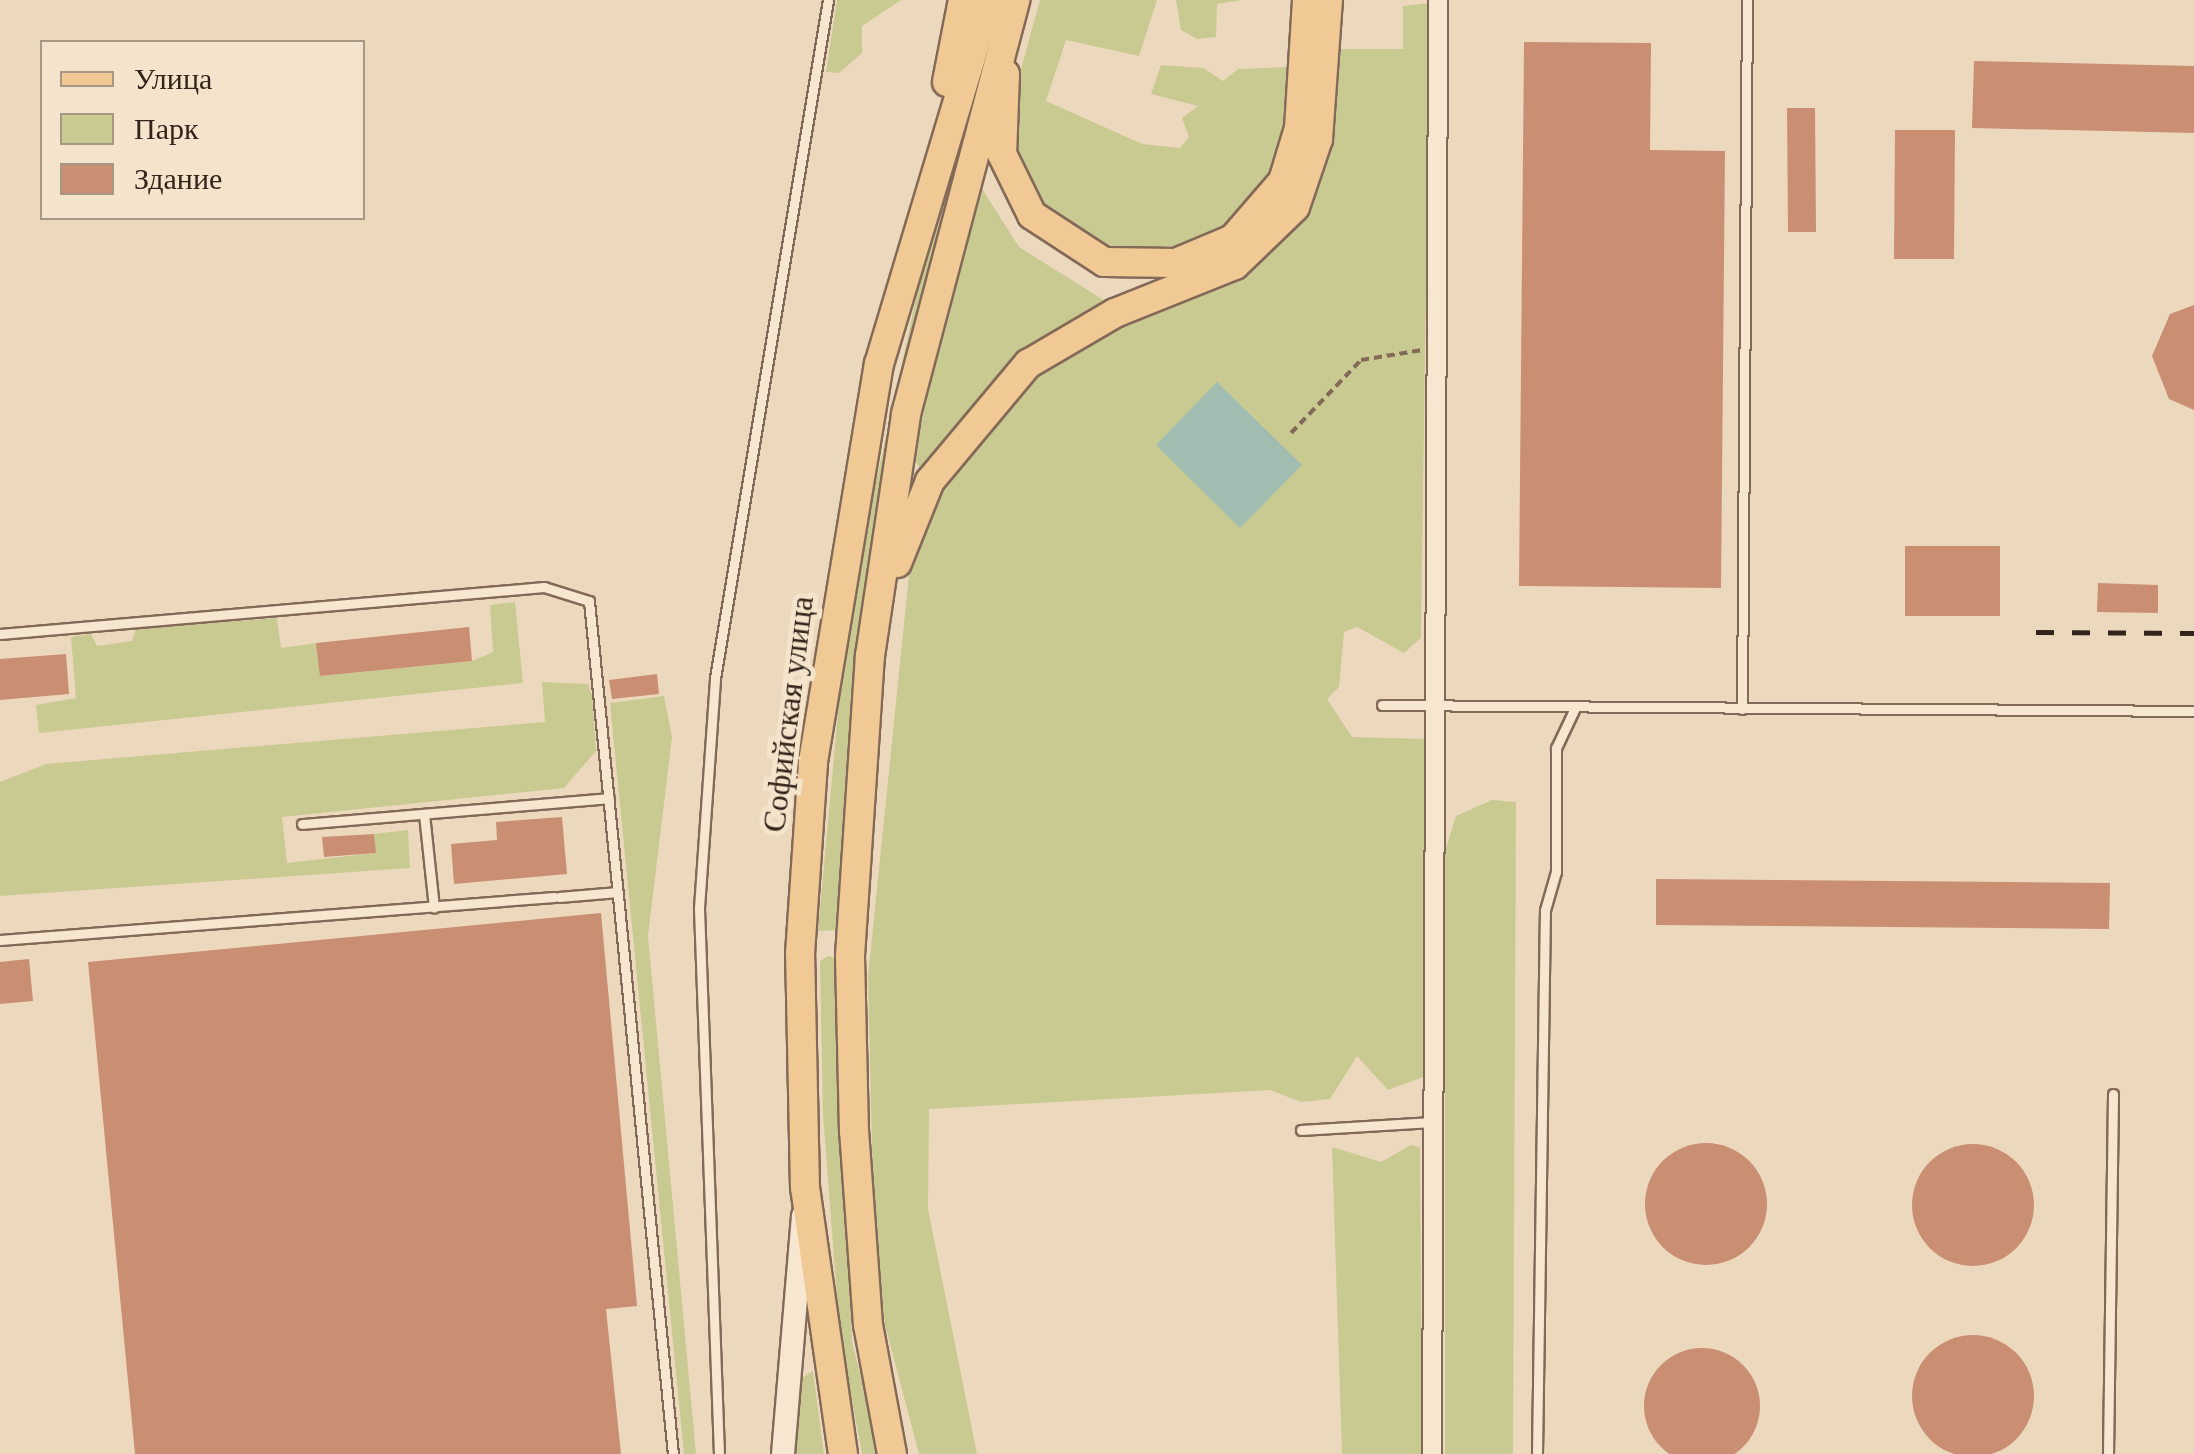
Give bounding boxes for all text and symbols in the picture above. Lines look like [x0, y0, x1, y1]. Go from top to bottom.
legend [40, 40, 365, 220]
text: Улица [134, 62, 212, 95]
text: Парк [134, 112, 199, 145]
text: Здание [134, 162, 222, 195]
street label: Софийская улица [754, 594, 822, 834]

